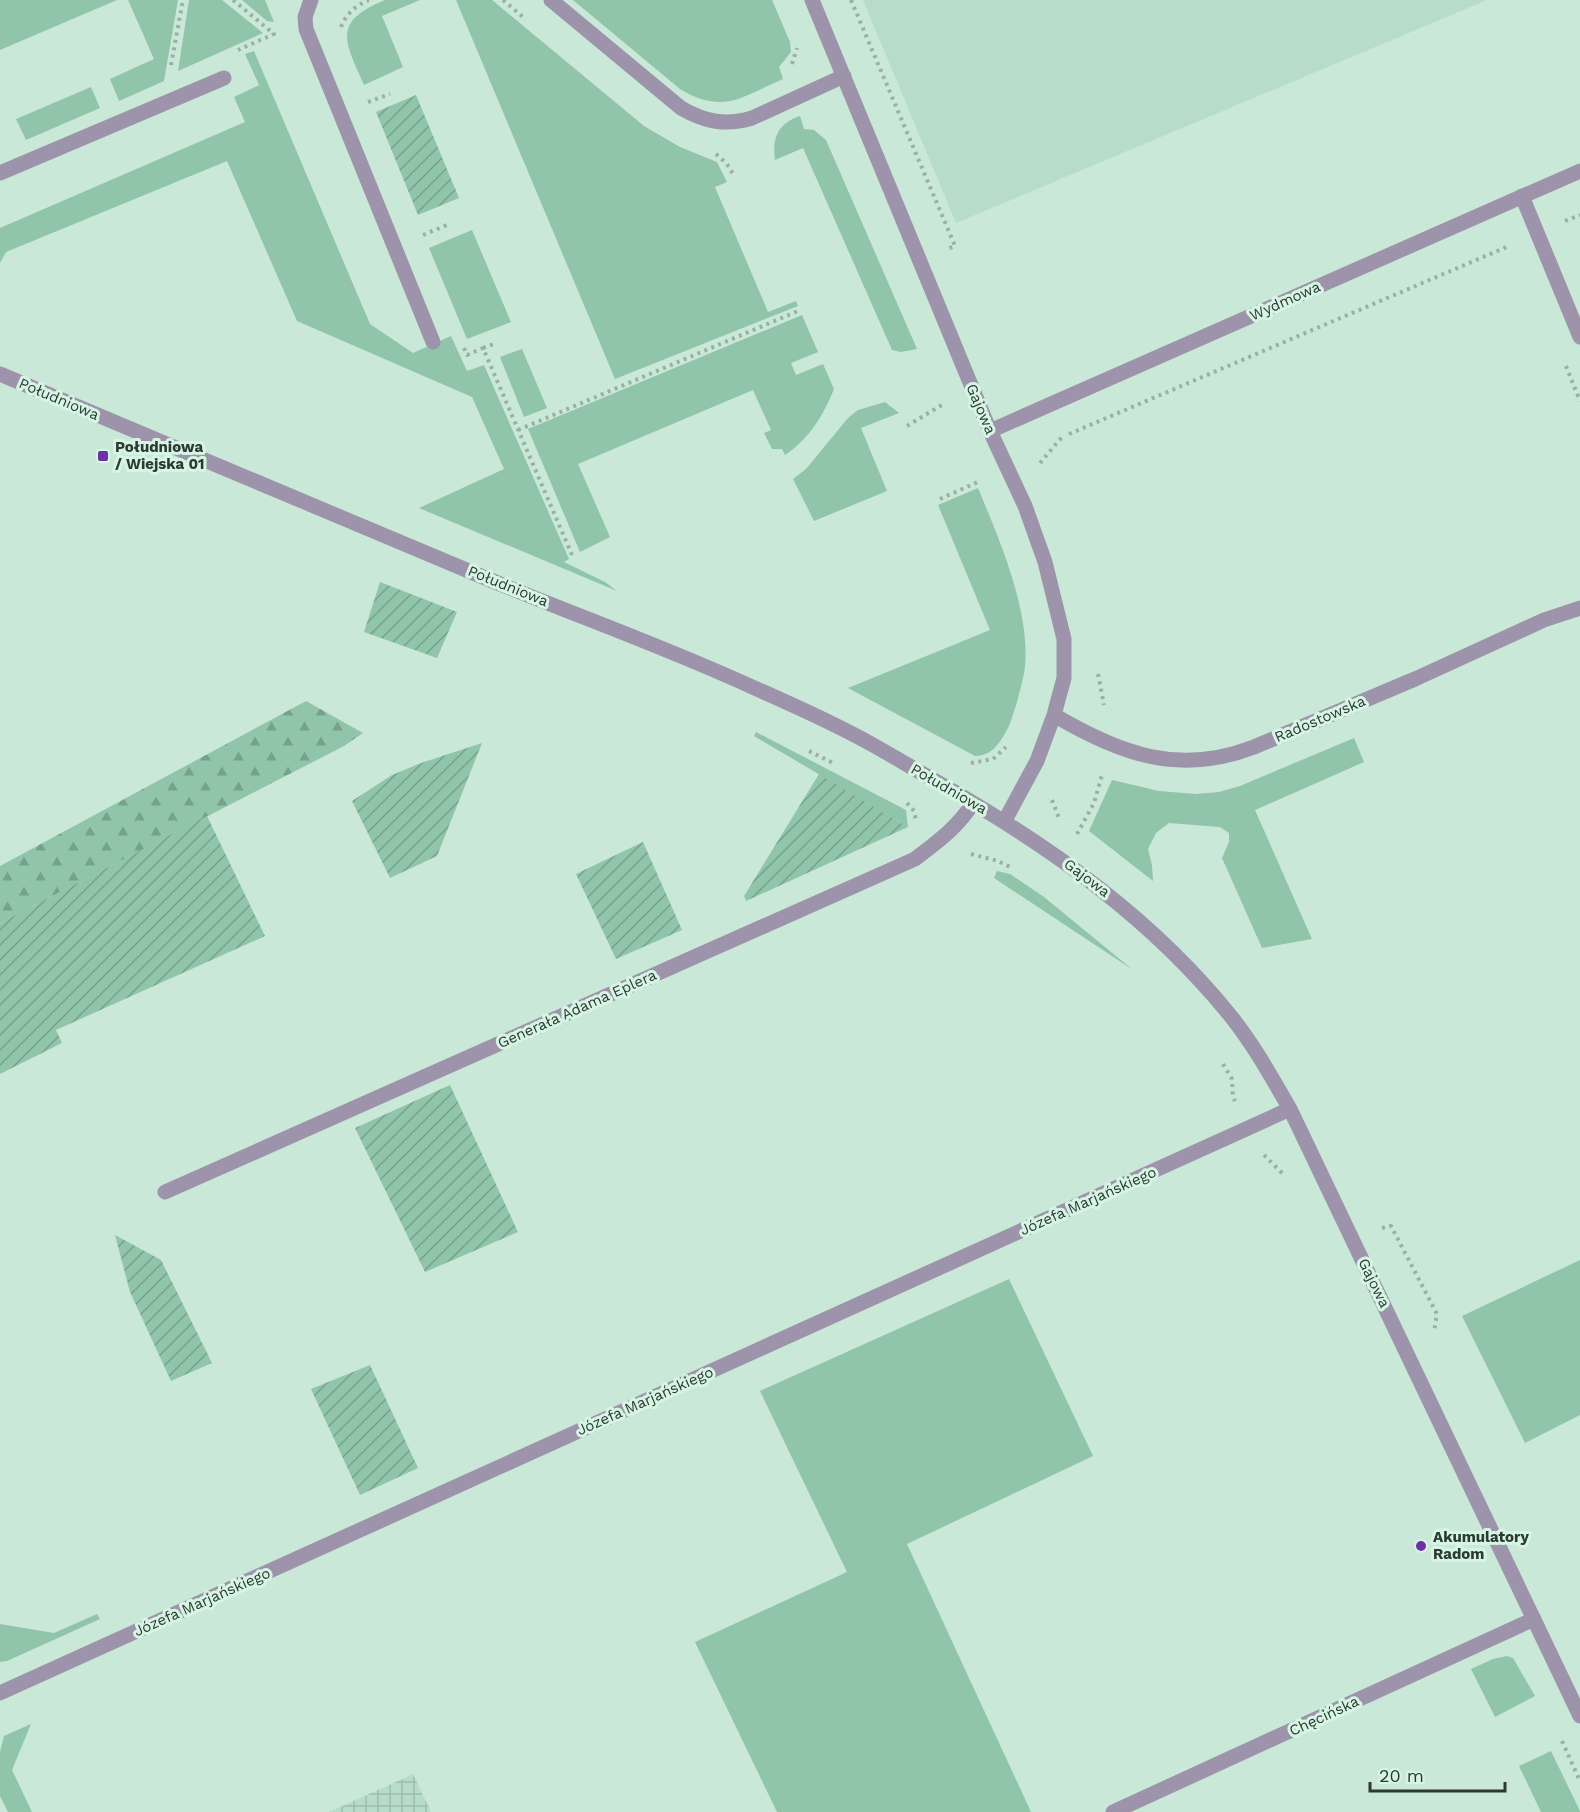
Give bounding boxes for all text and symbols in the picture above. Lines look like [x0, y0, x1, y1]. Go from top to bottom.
street label: Wydmowa [1247, 277, 1324, 325]
street label: Południowa [16, 374, 102, 424]
street label: Gajowa [962, 381, 1000, 437]
place label: Południowa / Wiejska 01 [115, 438, 205, 473]
marker: Południowa / Wiejska 01 [96, 449, 110, 463]
street label: Południowa [465, 562, 551, 610]
street label: Radostowska [1272, 692, 1369, 746]
street label: Południowa [908, 760, 991, 818]
street label: Gajowa [1060, 855, 1114, 901]
street label: Generała Adama Eplera [495, 966, 660, 1052]
street label: Józefa Marjańskiego [1017, 1163, 1159, 1239]
street label: Gajowa [1354, 1255, 1394, 1311]
street label: Józefa Marjańskiego [574, 1363, 716, 1439]
place label: Akumulatory Radom [1433, 1528, 1529, 1563]
marker: Akumulatory Radom [1414, 1539, 1428, 1553]
street label: Józefa Marjańskiego [131, 1564, 273, 1640]
street label: Chęcińska [1286, 1692, 1362, 1740]
scale bar [1370, 1755, 1505, 1793]
text: 20 m [1379, 1765, 1424, 1786]

